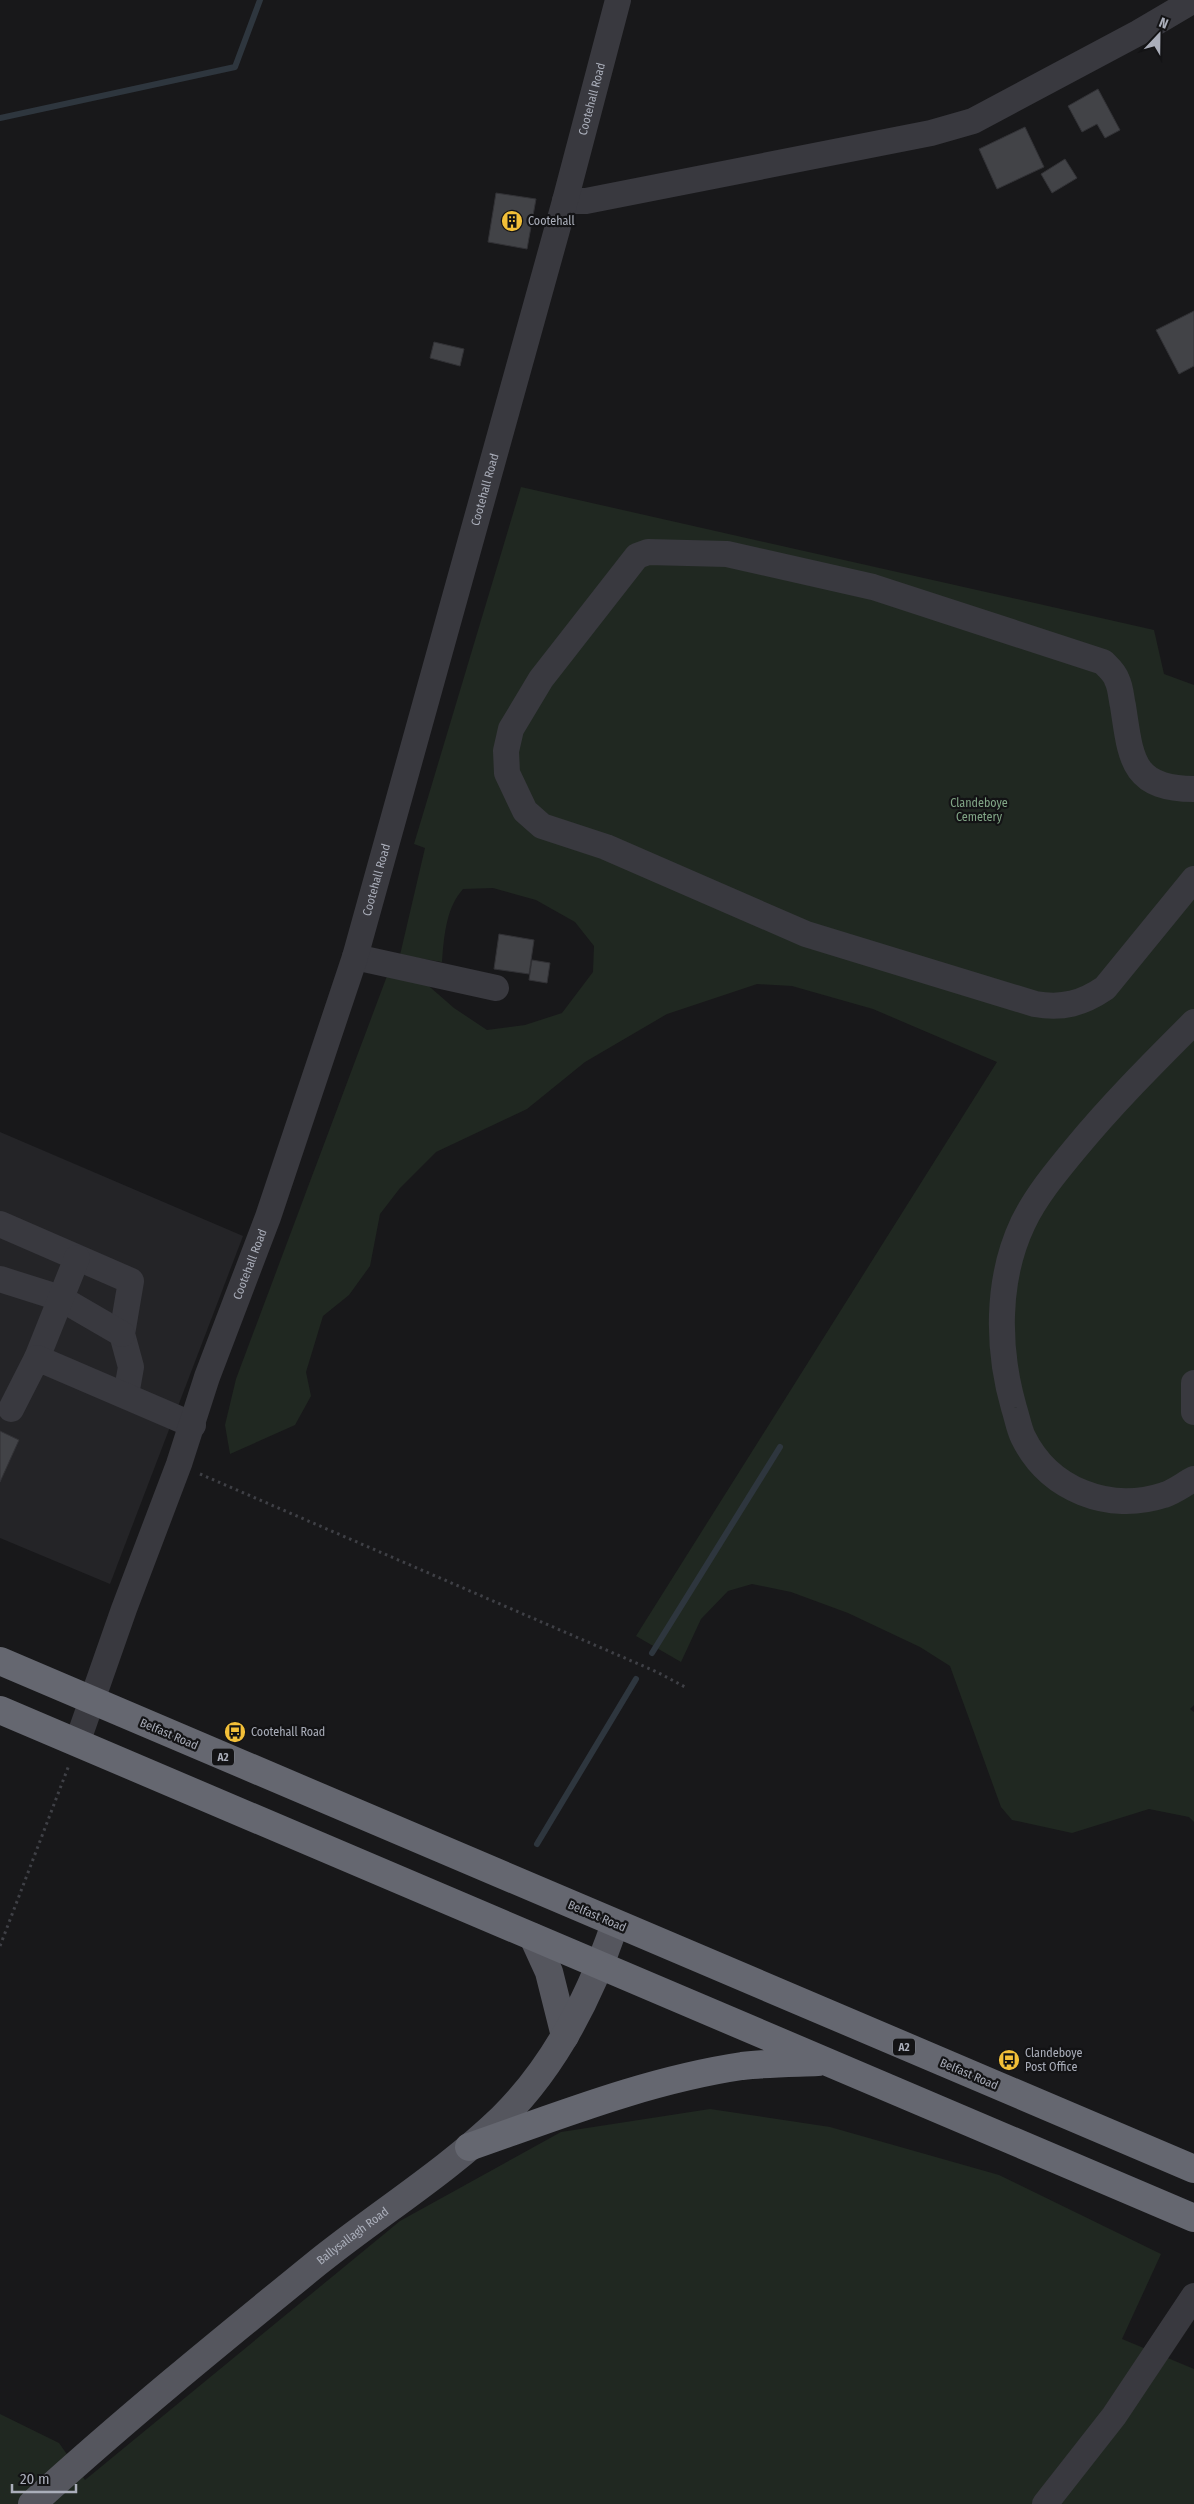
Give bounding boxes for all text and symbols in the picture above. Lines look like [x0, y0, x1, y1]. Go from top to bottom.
north arrow [1134, 10, 1184, 60]
text: N [1157, 14, 1171, 33]
street label: Cootehall Road [576, 61, 608, 137]
building icon: Cootehall [500, 209, 524, 233]
place label: Cootehall [528, 214, 575, 228]
street label: Cootehall Road [468, 452, 502, 527]
park label: Clandeboye Cemetery [950, 796, 1008, 824]
street label: Cootehall Road [360, 842, 393, 918]
street label: Cootehall Road [230, 1227, 270, 1302]
street label: Belfast Road [138, 1716, 200, 1752]
bus stop icon: Cootehall Road [223, 1720, 247, 1744]
place label: Cootehall Road [251, 1725, 325, 1739]
road number: A2 [212, 1748, 234, 1765]
street label: Belfast Road [566, 1898, 628, 1934]
road number: A2 [893, 2038, 915, 2056]
place label: Clandeboye Post Office [1025, 2046, 1083, 2074]
bus stop icon: Clandeboye Post Office [997, 2048, 1021, 2072]
street label: Belfast Road [938, 2056, 1000, 2092]
street label: Ballysallagh Road [314, 2204, 391, 2268]
scale bar [12, 2462, 76, 2494]
text: 20 m [20, 2470, 50, 2488]

